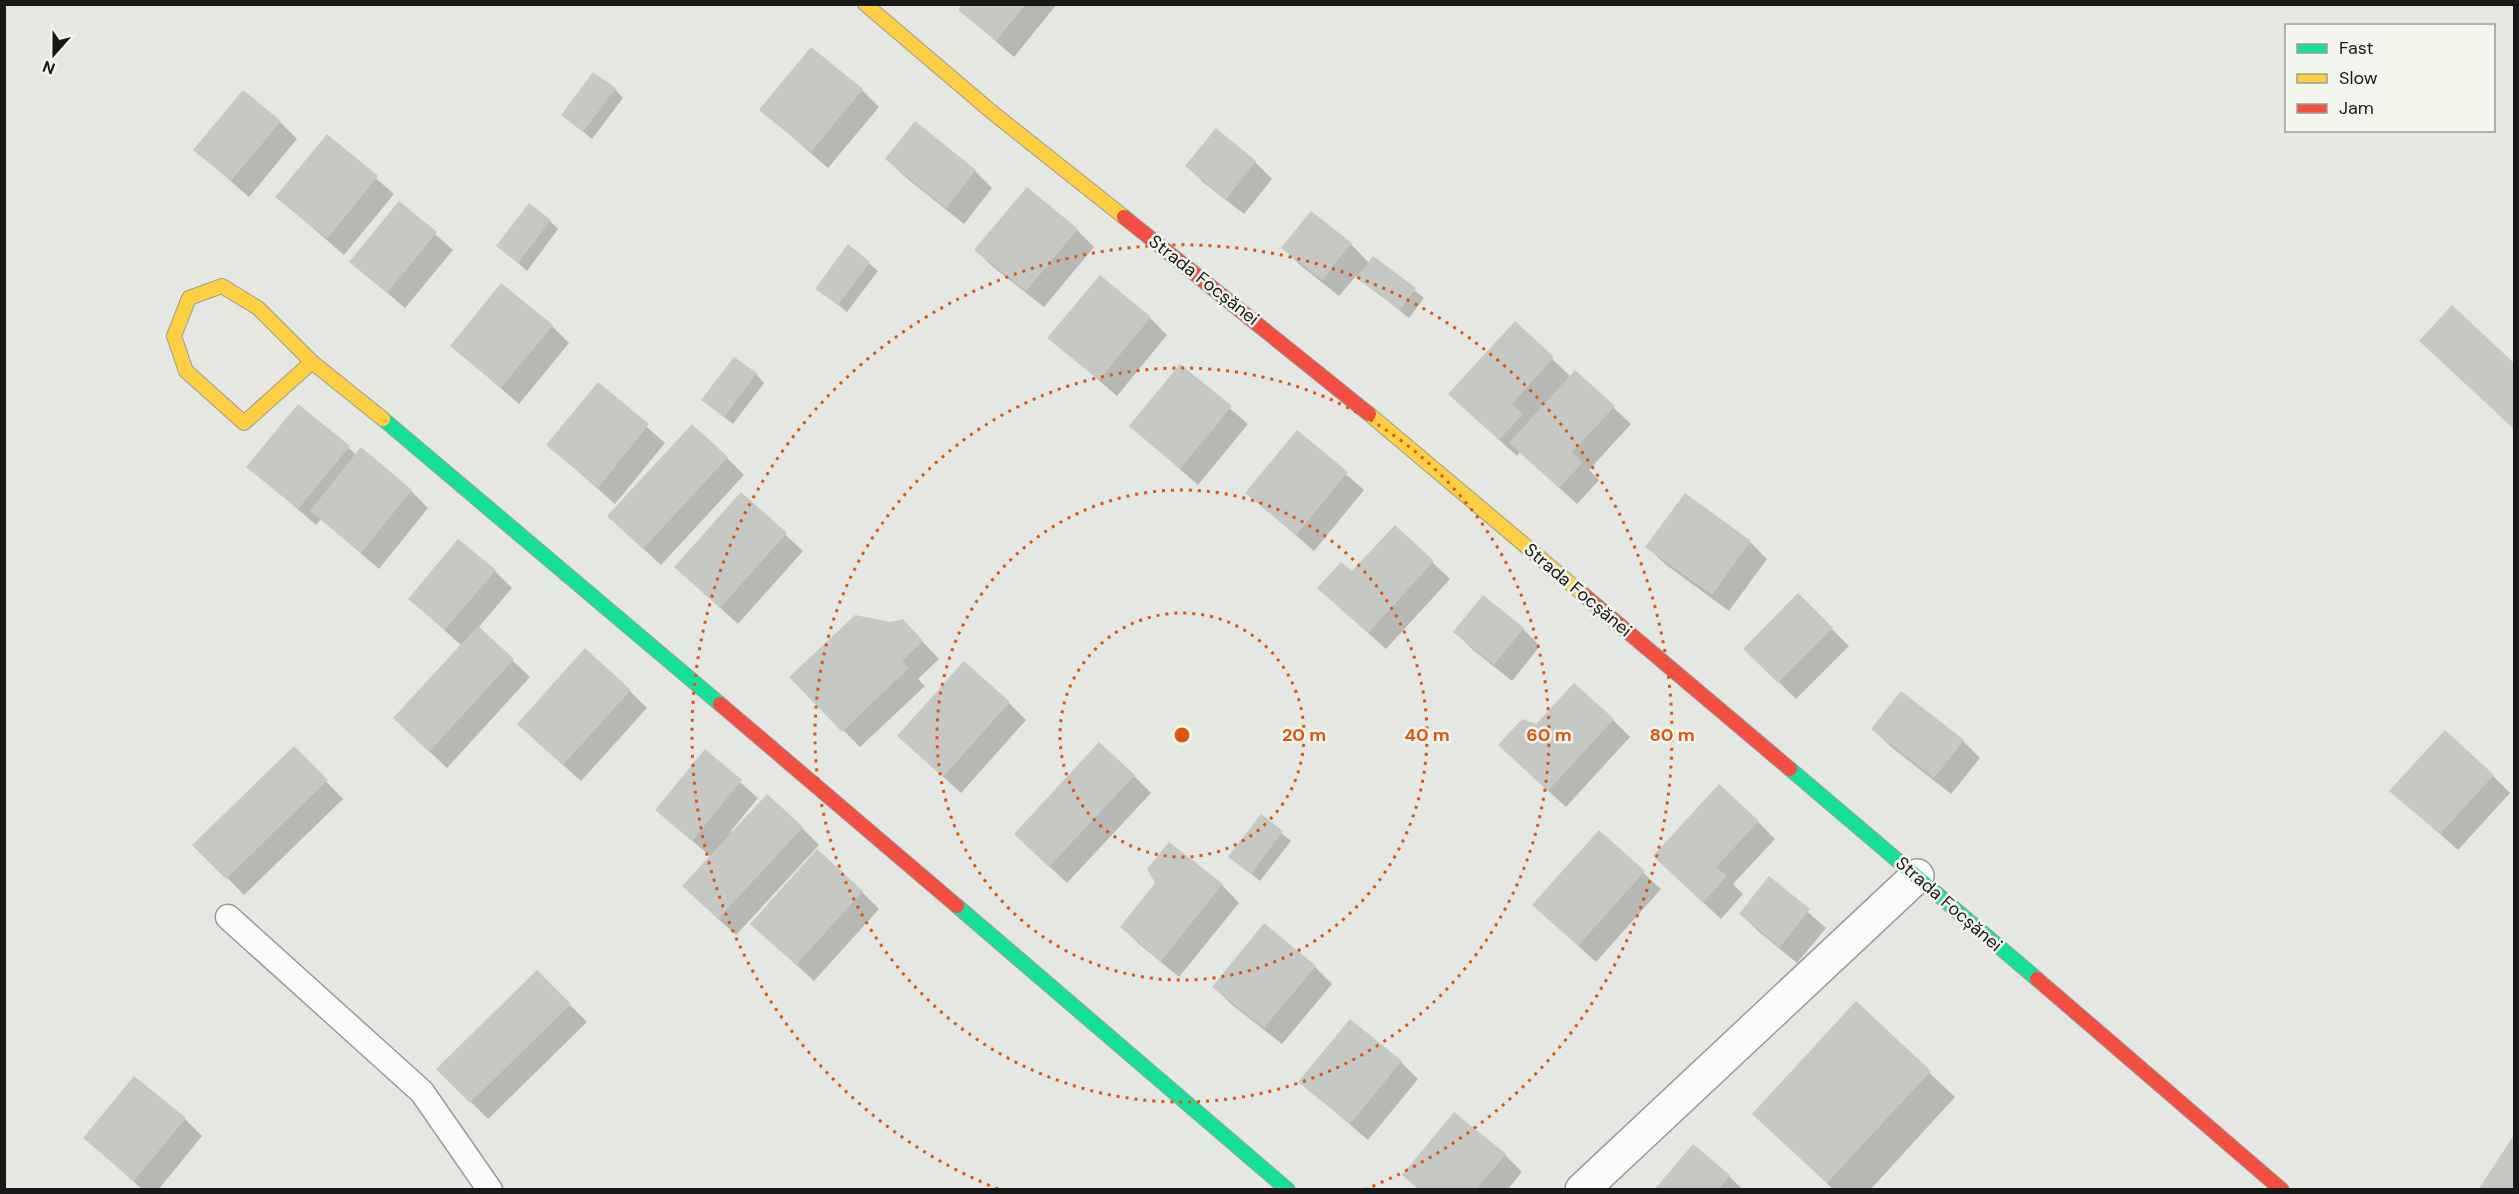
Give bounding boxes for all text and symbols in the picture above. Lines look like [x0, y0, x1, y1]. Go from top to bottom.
north arrow [24, 24, 84, 84]
legend [2285, 24, 2495, 132]
text: Fast [2339, 36, 2374, 60]
text: N [40, 56, 58, 79]
text: Slow [2339, 66, 2378, 90]
text: Jam [2339, 96, 2374, 120]
street label: Strada Focșănei [1144, 229, 1264, 331]
street label: Strada Focșănei [1519, 538, 1637, 642]
text: 20 m [1282, 723, 1326, 747]
text: 40 m [1404, 723, 1450, 747]
text: 60 m [1526, 723, 1572, 747]
text: 80 m [1649, 723, 1695, 747]
centre of rings [1172, 725, 1192, 745]
street label: Strada Focșănei [1891, 851, 2007, 957]

